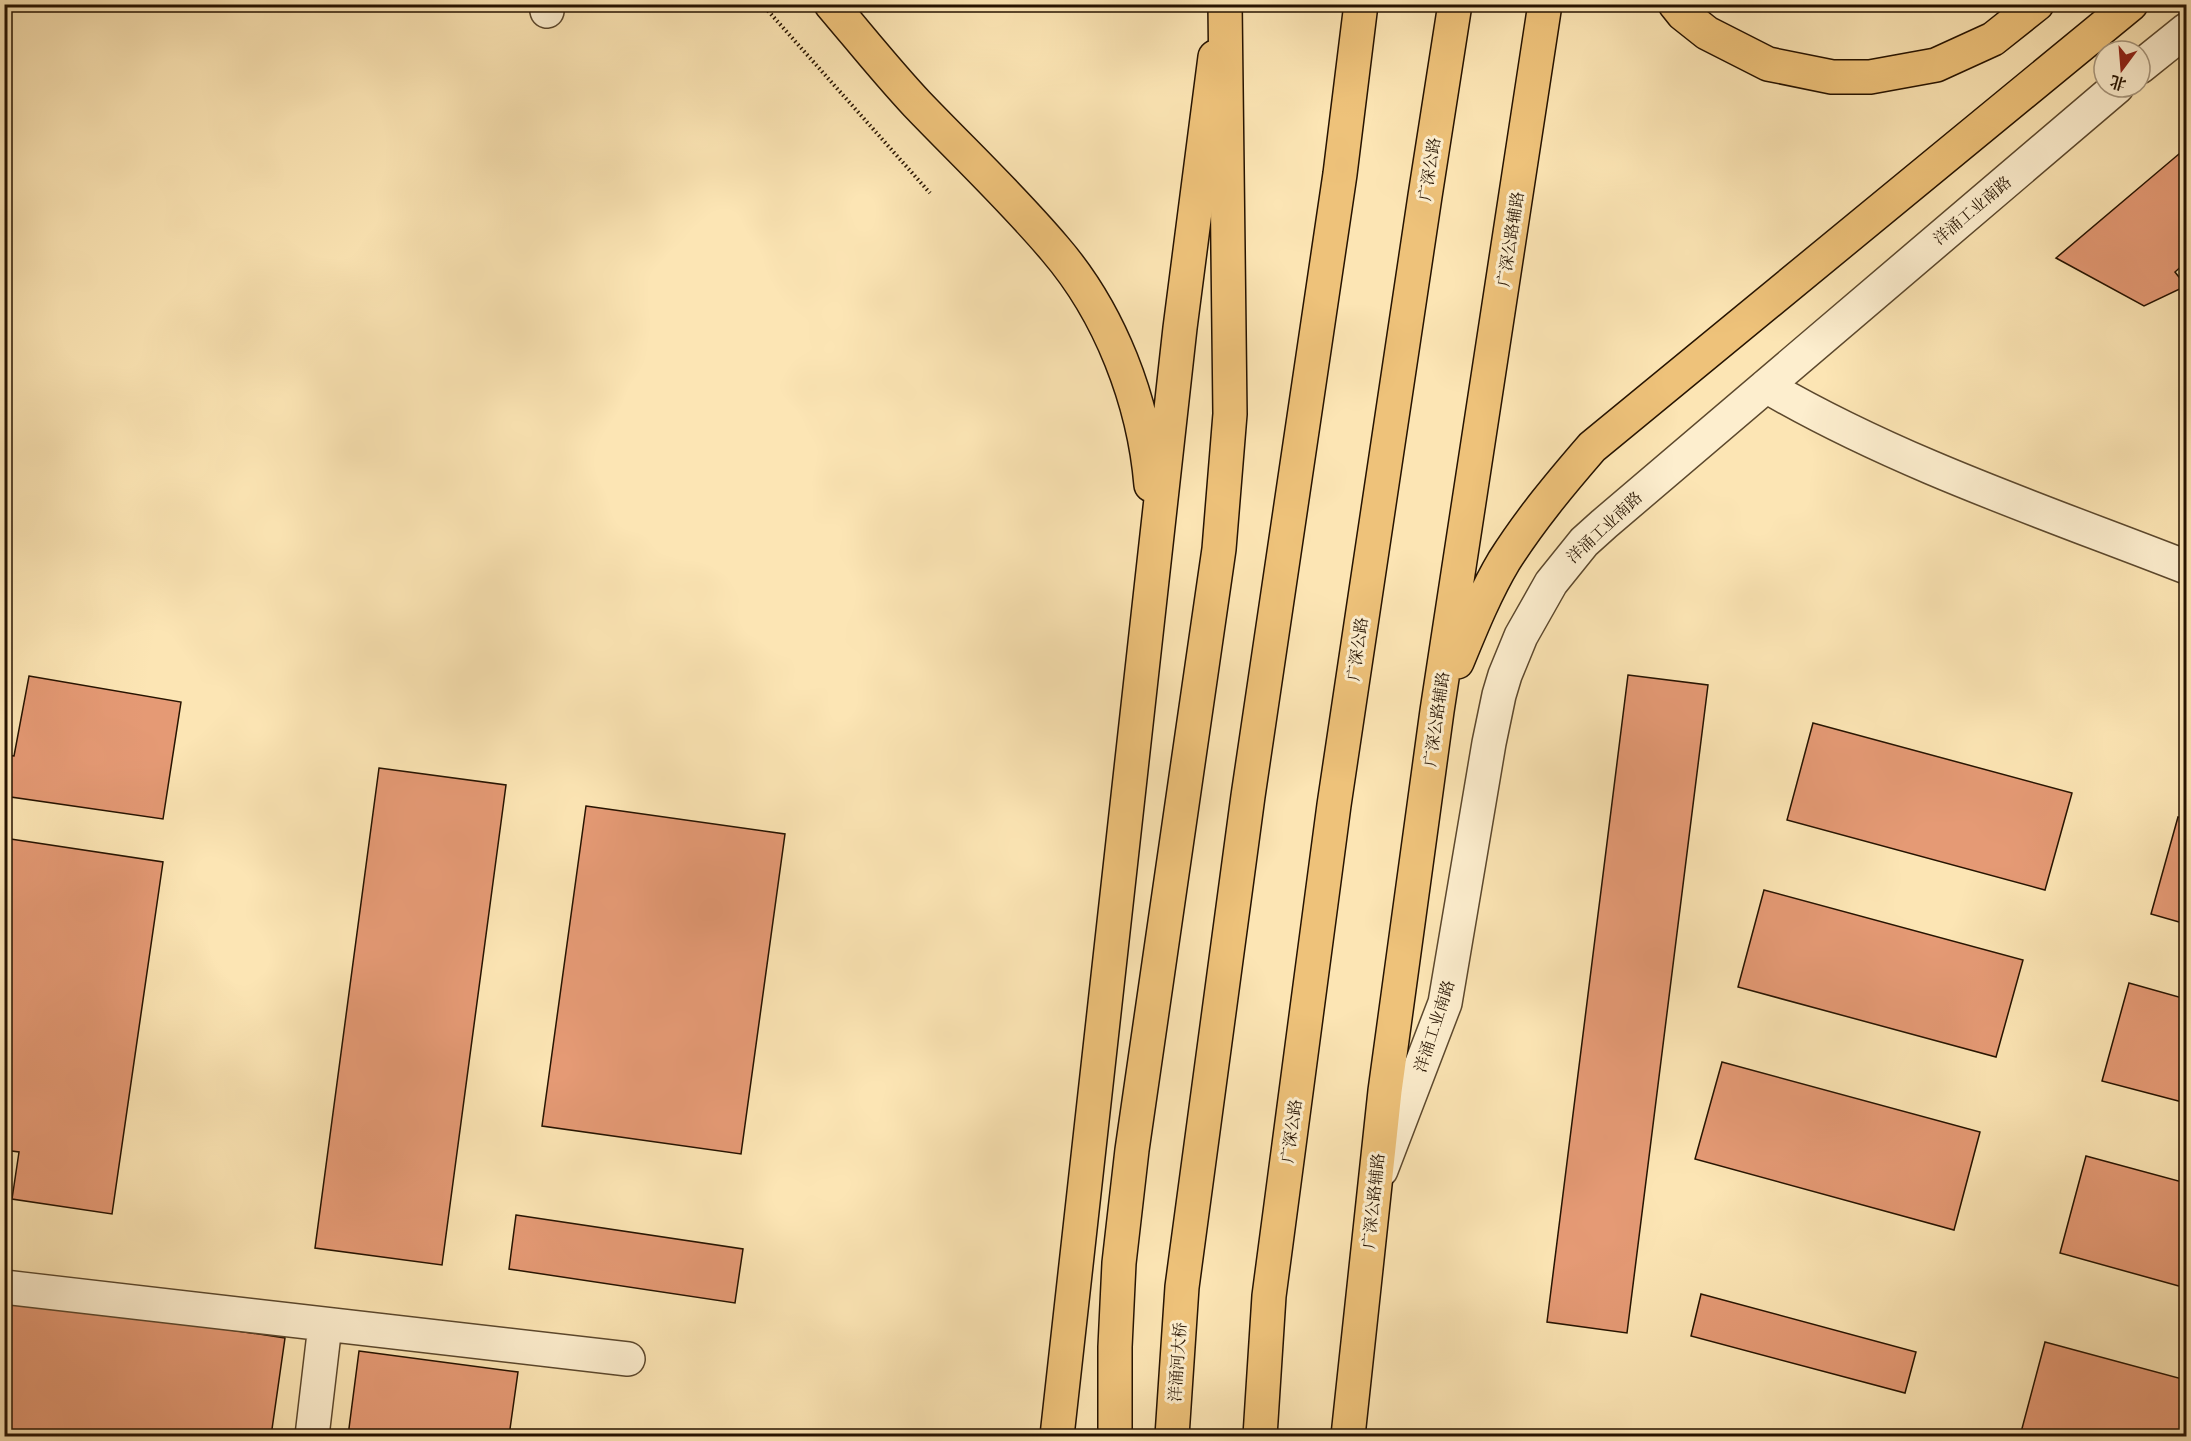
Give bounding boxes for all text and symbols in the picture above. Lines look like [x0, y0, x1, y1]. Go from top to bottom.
north arrow [2092, 39, 2152, 99]
text: 北 [2107, 72, 2128, 95]
street label: 广深公路 [1414, 136, 1444, 202]
street label: 洋涌工业南路 [1929, 171, 2015, 249]
street label: 广深公路辅路 [1493, 190, 1527, 288]
street label: 洋涌工业南路 [1562, 487, 1646, 567]
street label: 广深公路 [1343, 616, 1371, 682]
street label: 广深公路辅路 [1419, 670, 1453, 768]
street label: 洋涌工业南路 [1410, 977, 1458, 1075]
street label: 广深公路 [1277, 1098, 1305, 1164]
street label: 广深公路辅路 [1358, 1152, 1388, 1250]
street label: 洋涌河大桥 [1164, 1321, 1190, 1403]

